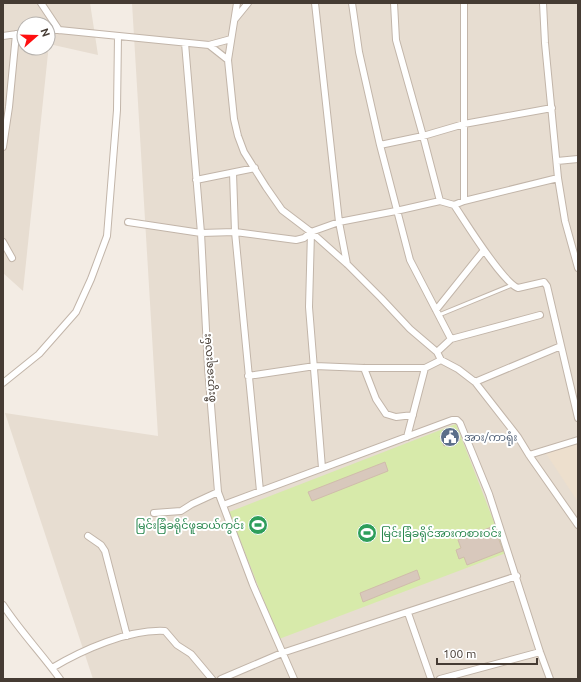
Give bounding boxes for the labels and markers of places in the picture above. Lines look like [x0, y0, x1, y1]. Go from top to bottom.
public building icon: အား/ကာရုံး [439, 426, 461, 448]
place label: အား/ကာရုံး [464, 431, 517, 446]
sports icon: မြင်းခြံခရိုင်ဖူဆယ်ကွင်း [247, 514, 269, 536]
place label: မြင်းခြံခရိုင်ဖူဆယ်ကွင်း [136, 518, 244, 534]
sports icon: မြင်းခြံခရိုင်အားကစားဝင်း [356, 522, 378, 544]
place label: မြင်းခြံခရိုင်အားကစားဝင်း [381, 526, 502, 542]

